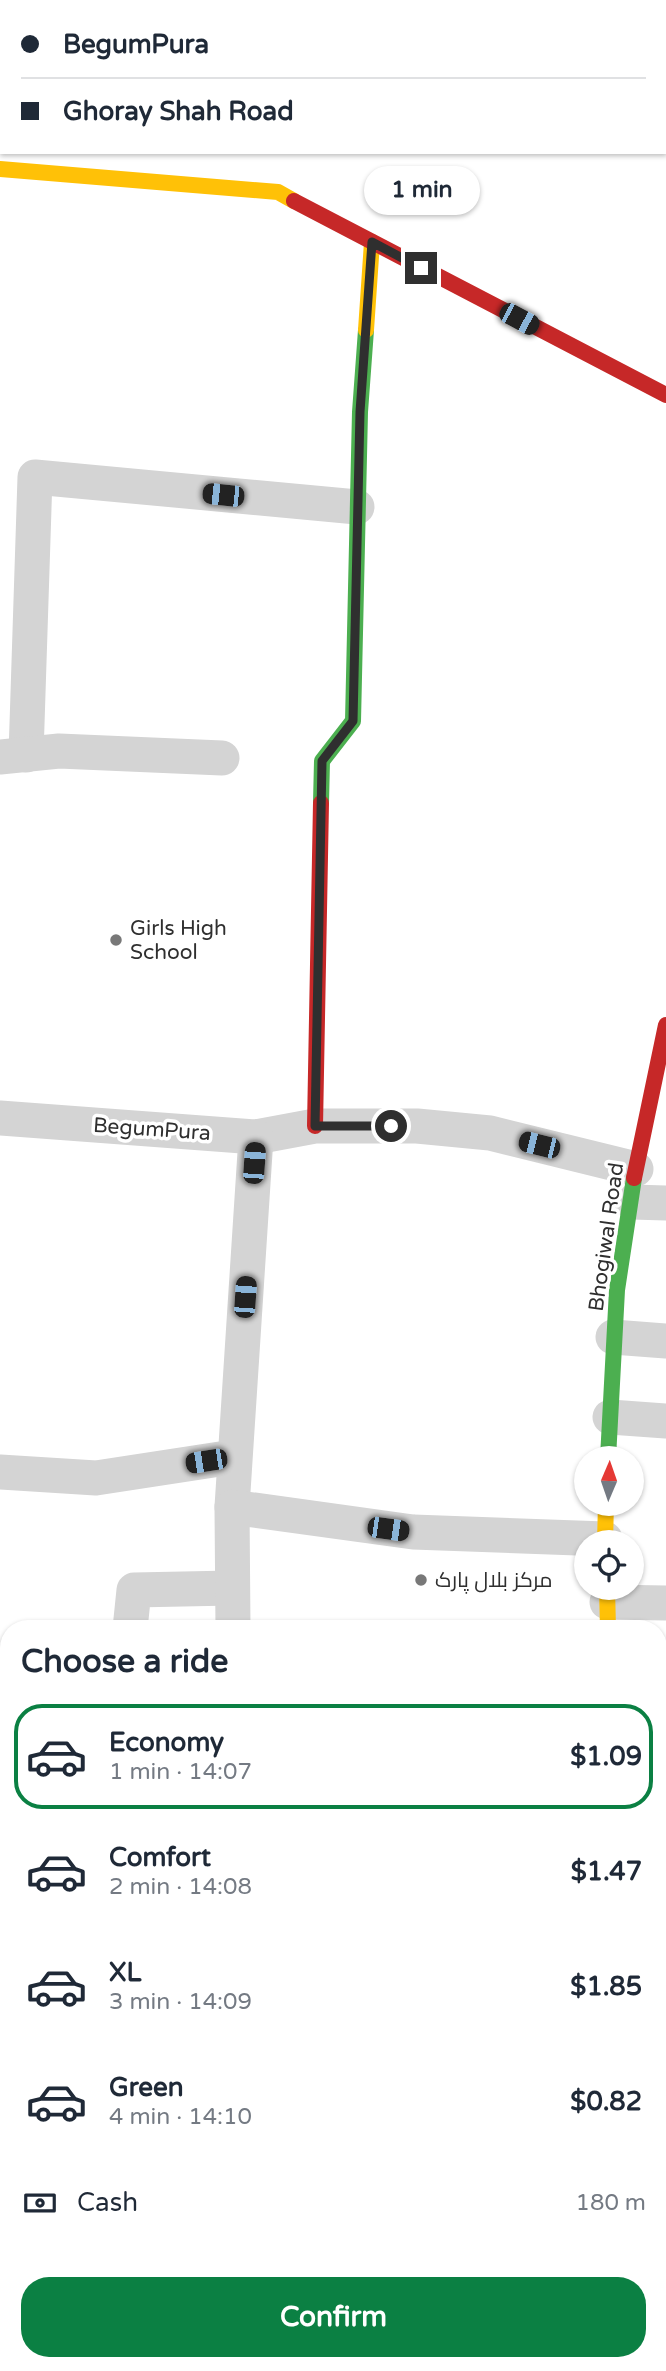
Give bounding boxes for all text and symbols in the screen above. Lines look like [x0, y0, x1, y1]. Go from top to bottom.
text: BegumPura [63, 29, 209, 60]
text: Ghoray Shah Road [63, 96, 294, 127]
callout: 1 min [363, 166, 479, 216]
text: 1 min [391, 176, 453, 204]
route end [405, 252, 437, 284]
car [496, 300, 543, 338]
car [202, 482, 245, 508]
place label: Girls High School [130, 916, 227, 965]
marker: Girls High School [108, 932, 124, 948]
route start [375, 1110, 407, 1142]
street label: BegumPura [92, 1113, 212, 1146]
car [517, 1130, 562, 1160]
car [243, 1141, 266, 1185]
street label: Bhogiwal Road [584, 1161, 629, 1313]
car [234, 1275, 257, 1319]
north arrow [574, 1446, 644, 1516]
map controls [574, 1446, 644, 1600]
car [184, 1447, 229, 1475]
car [366, 1516, 411, 1542]
button: locate [574, 1530, 644, 1600]
place label: مرکز بلال پارک [435, 1568, 553, 1594]
marker: مرکز بلال پارک [413, 1572, 429, 1588]
text: Choose a ride [21, 1643, 228, 1681]
icon: car [25, 1725, 88, 1788]
text: Economy [109, 1727, 224, 1758]
text: $1.09 [570, 1741, 642, 1772]
text: 1 min · 14:07 [109, 1758, 252, 1786]
icon: car [25, 1840, 88, 1903]
text: Comfort [109, 1842, 211, 1873]
text: $1.47 [571, 1856, 642, 1887]
text: 2 min · 14:08 [109, 1873, 252, 1901]
icon: car [25, 1955, 88, 2018]
text: XL [109, 1957, 141, 1988]
text: $1.85 [570, 1971, 642, 2002]
text: 3 min · 14:09 [109, 1988, 252, 2016]
icon: car [25, 2070, 88, 2133]
text: Green [109, 2072, 184, 2103]
text: $0.82 [570, 2086, 642, 2117]
text: 4 min · 14:10 [109, 2103, 252, 2131]
icon: cash [21, 2184, 59, 2222]
text: Cash [77, 2187, 138, 2218]
text: 180 m [576, 2189, 646, 2217]
button: Confirm [21, 2277, 646, 2357]

